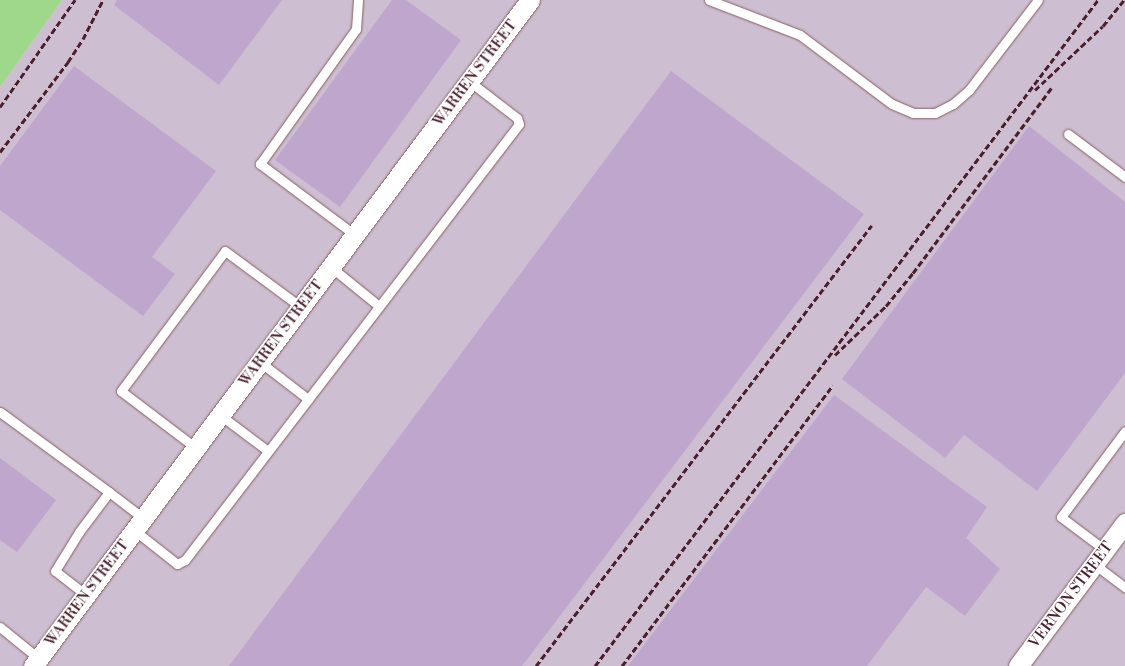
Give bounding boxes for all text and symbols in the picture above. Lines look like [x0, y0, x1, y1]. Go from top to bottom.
street label: WARREN STREET [429, 16, 521, 130]
street label: WARREN STREET [235, 276, 327, 390]
street label: WARREN STREET [41, 536, 133, 650]
street label: VERNON STREET [1025, 538, 1117, 652]

